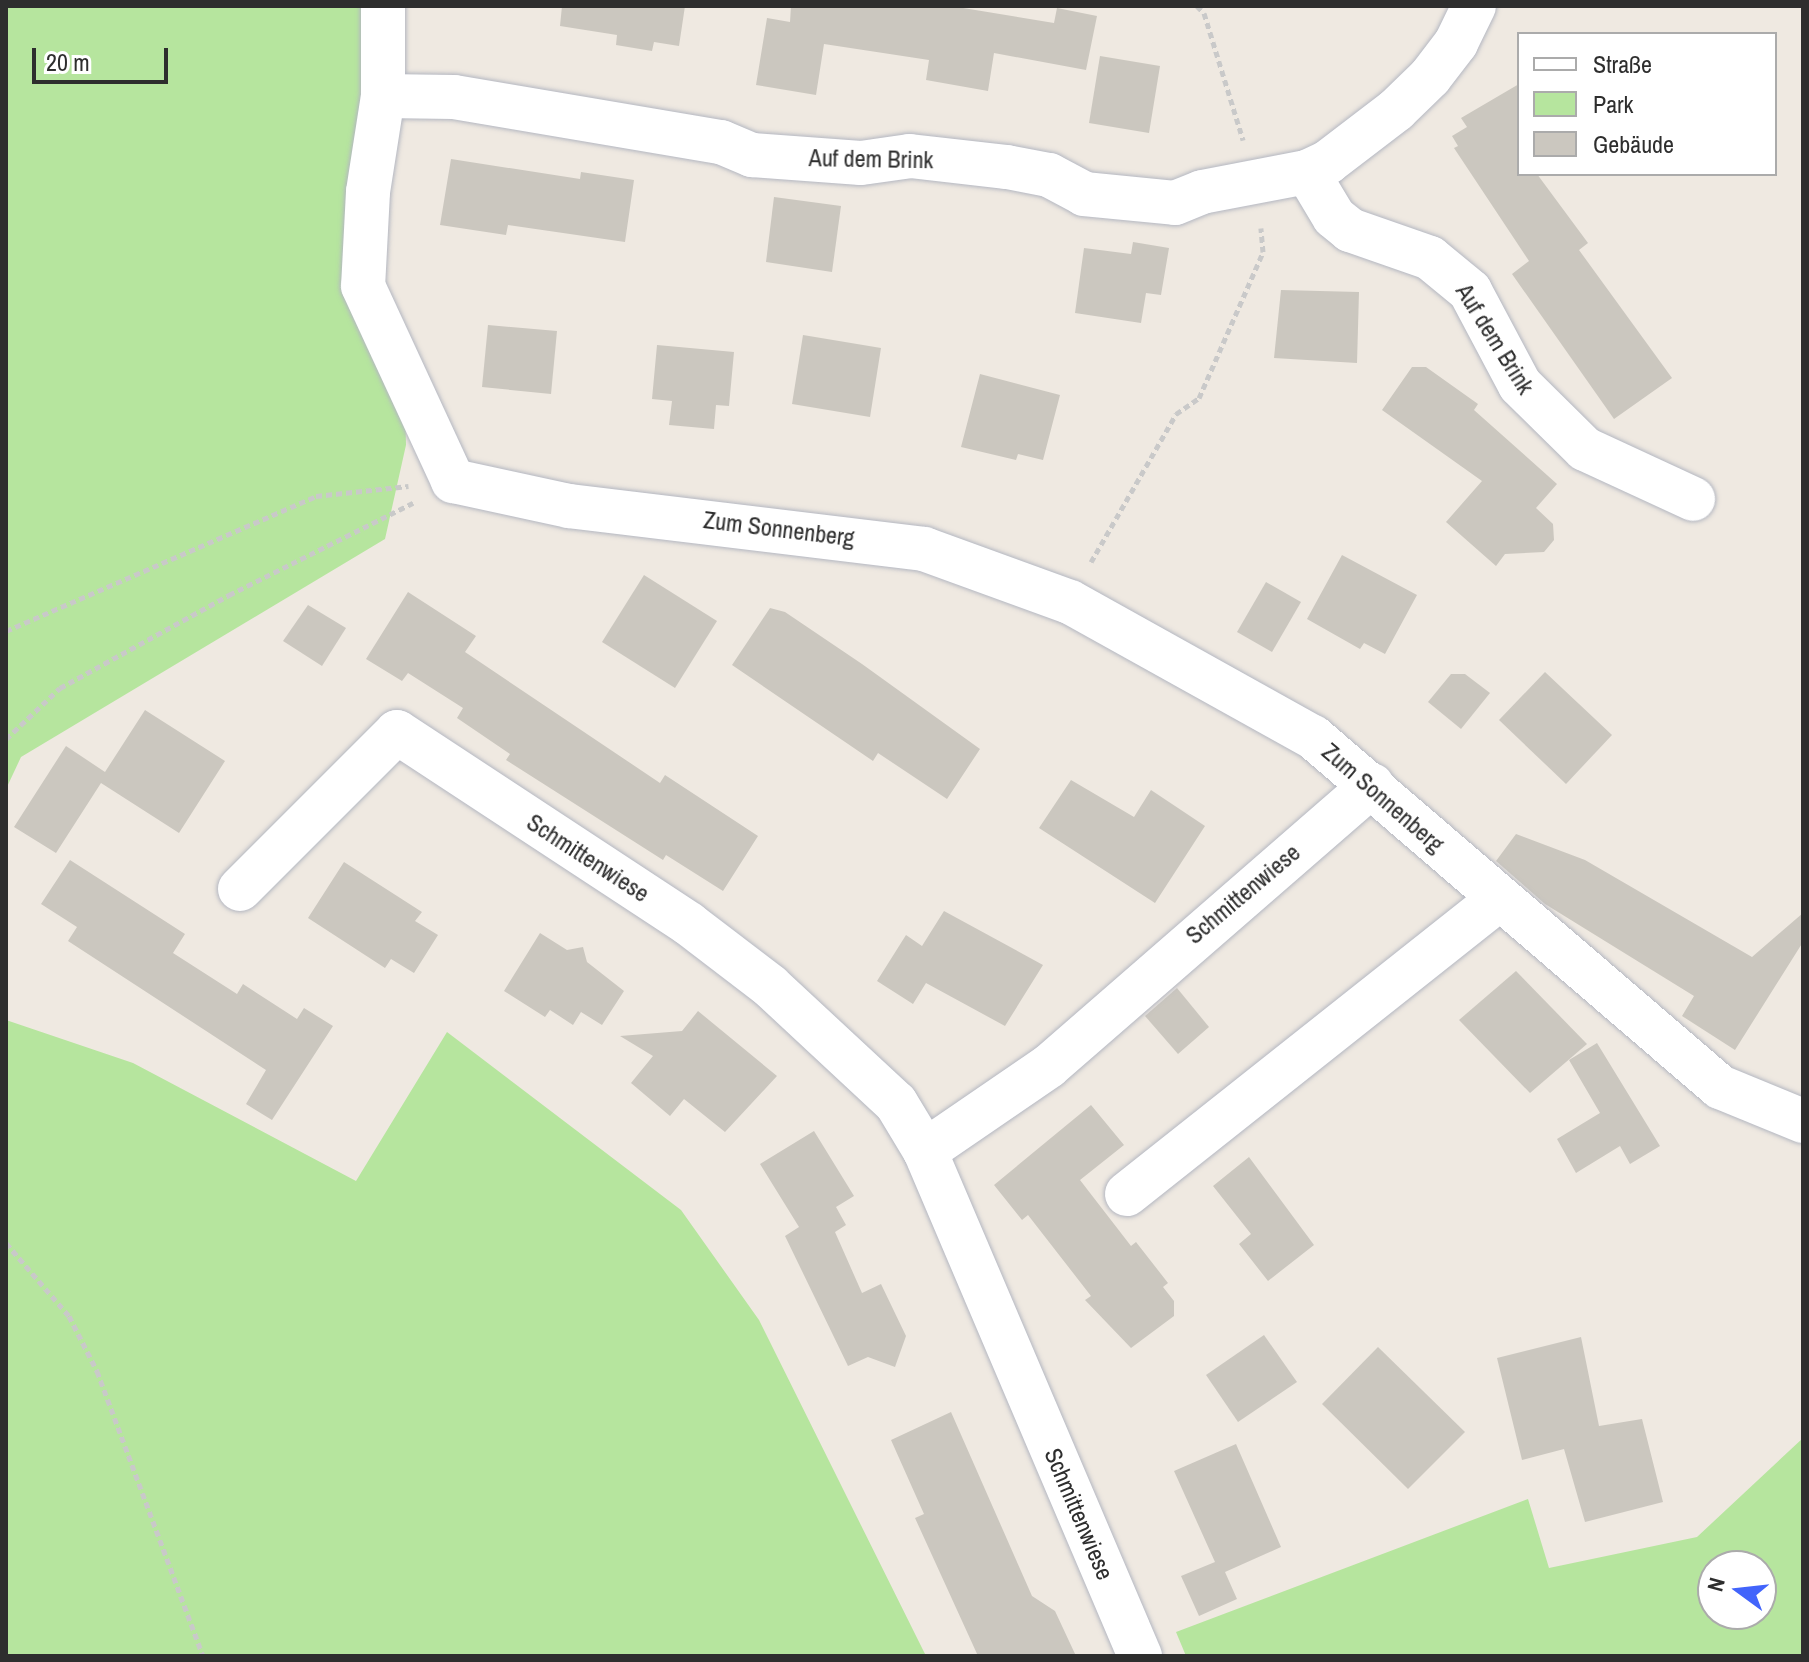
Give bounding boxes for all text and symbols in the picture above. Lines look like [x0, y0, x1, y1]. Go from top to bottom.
scale bar [36, 32, 172, 82]
legend [1517, 32, 1777, 176]
text: 20 m [46, 46, 90, 78]
text: Straße [1593, 48, 1652, 80]
text: Park [1593, 88, 1633, 120]
text: Gebäude [1593, 128, 1674, 160]
street label: Auf dem Brink [808, 144, 934, 174]
street label: Auf dem Brink [1450, 278, 1540, 400]
street label: Zum Sonnenberg [702, 505, 856, 553]
street label: Zum Sonnenberg [1316, 737, 1450, 859]
street label: Schmittenwiese [521, 808, 655, 908]
street label: Schmittenwiese [1180, 838, 1306, 950]
street label: Schmittenwiese [1038, 1444, 1120, 1584]
north arrow [1697, 1550, 1777, 1630]
text: N [1700, 1574, 1732, 1594]

